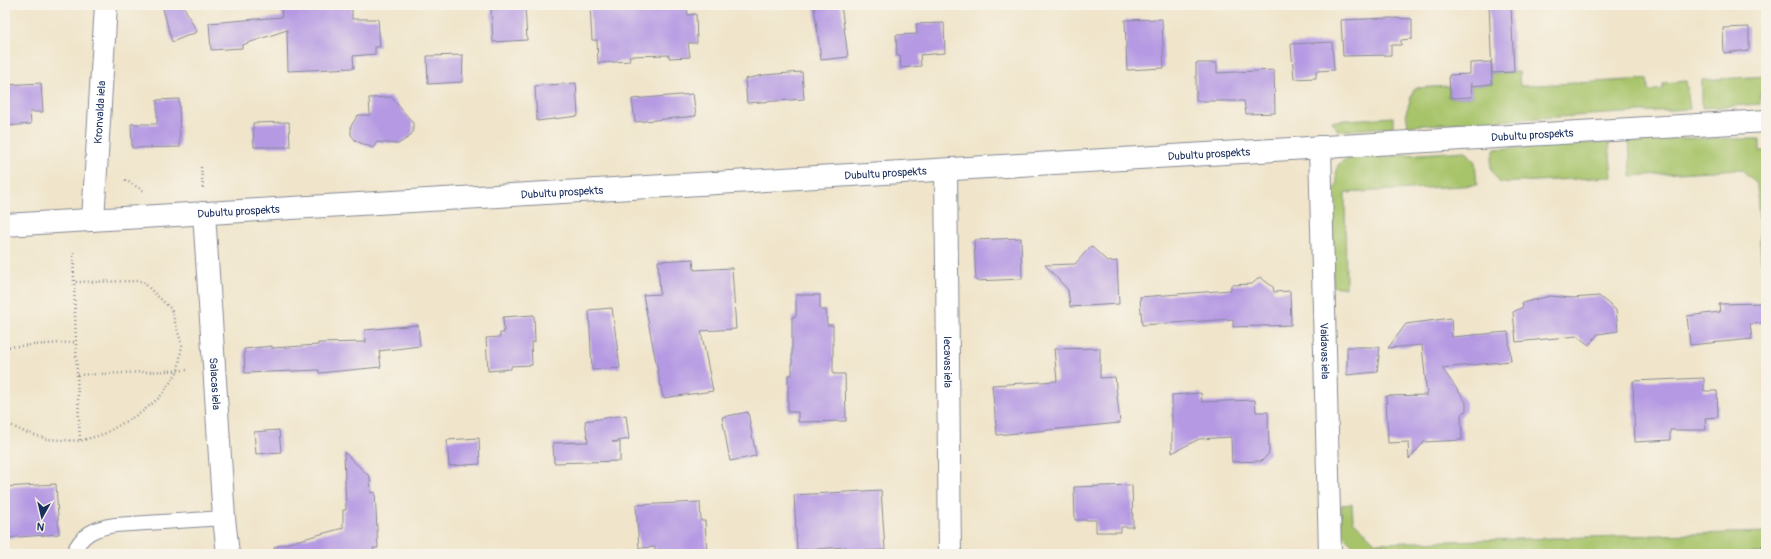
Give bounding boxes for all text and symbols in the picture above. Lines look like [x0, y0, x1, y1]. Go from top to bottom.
street label: Kronvalda iela [92, 80, 108, 144]
street label: Dubultu prospekts [1491, 126, 1574, 144]
street label: Dubultu prospekts [1167, 145, 1251, 163]
street label: Dubultu prospekts [844, 165, 927, 182]
street label: Dubultu prospekts [520, 184, 604, 202]
street label: Dubultu prospekts [197, 203, 280, 221]
street label: Vaidavas iela [1317, 322, 1332, 379]
street label: Iecavas iela [941, 336, 954, 388]
street label: Salacas iela [206, 357, 223, 410]
north arrow [22, 497, 62, 537]
text: N [36, 519, 45, 533]

